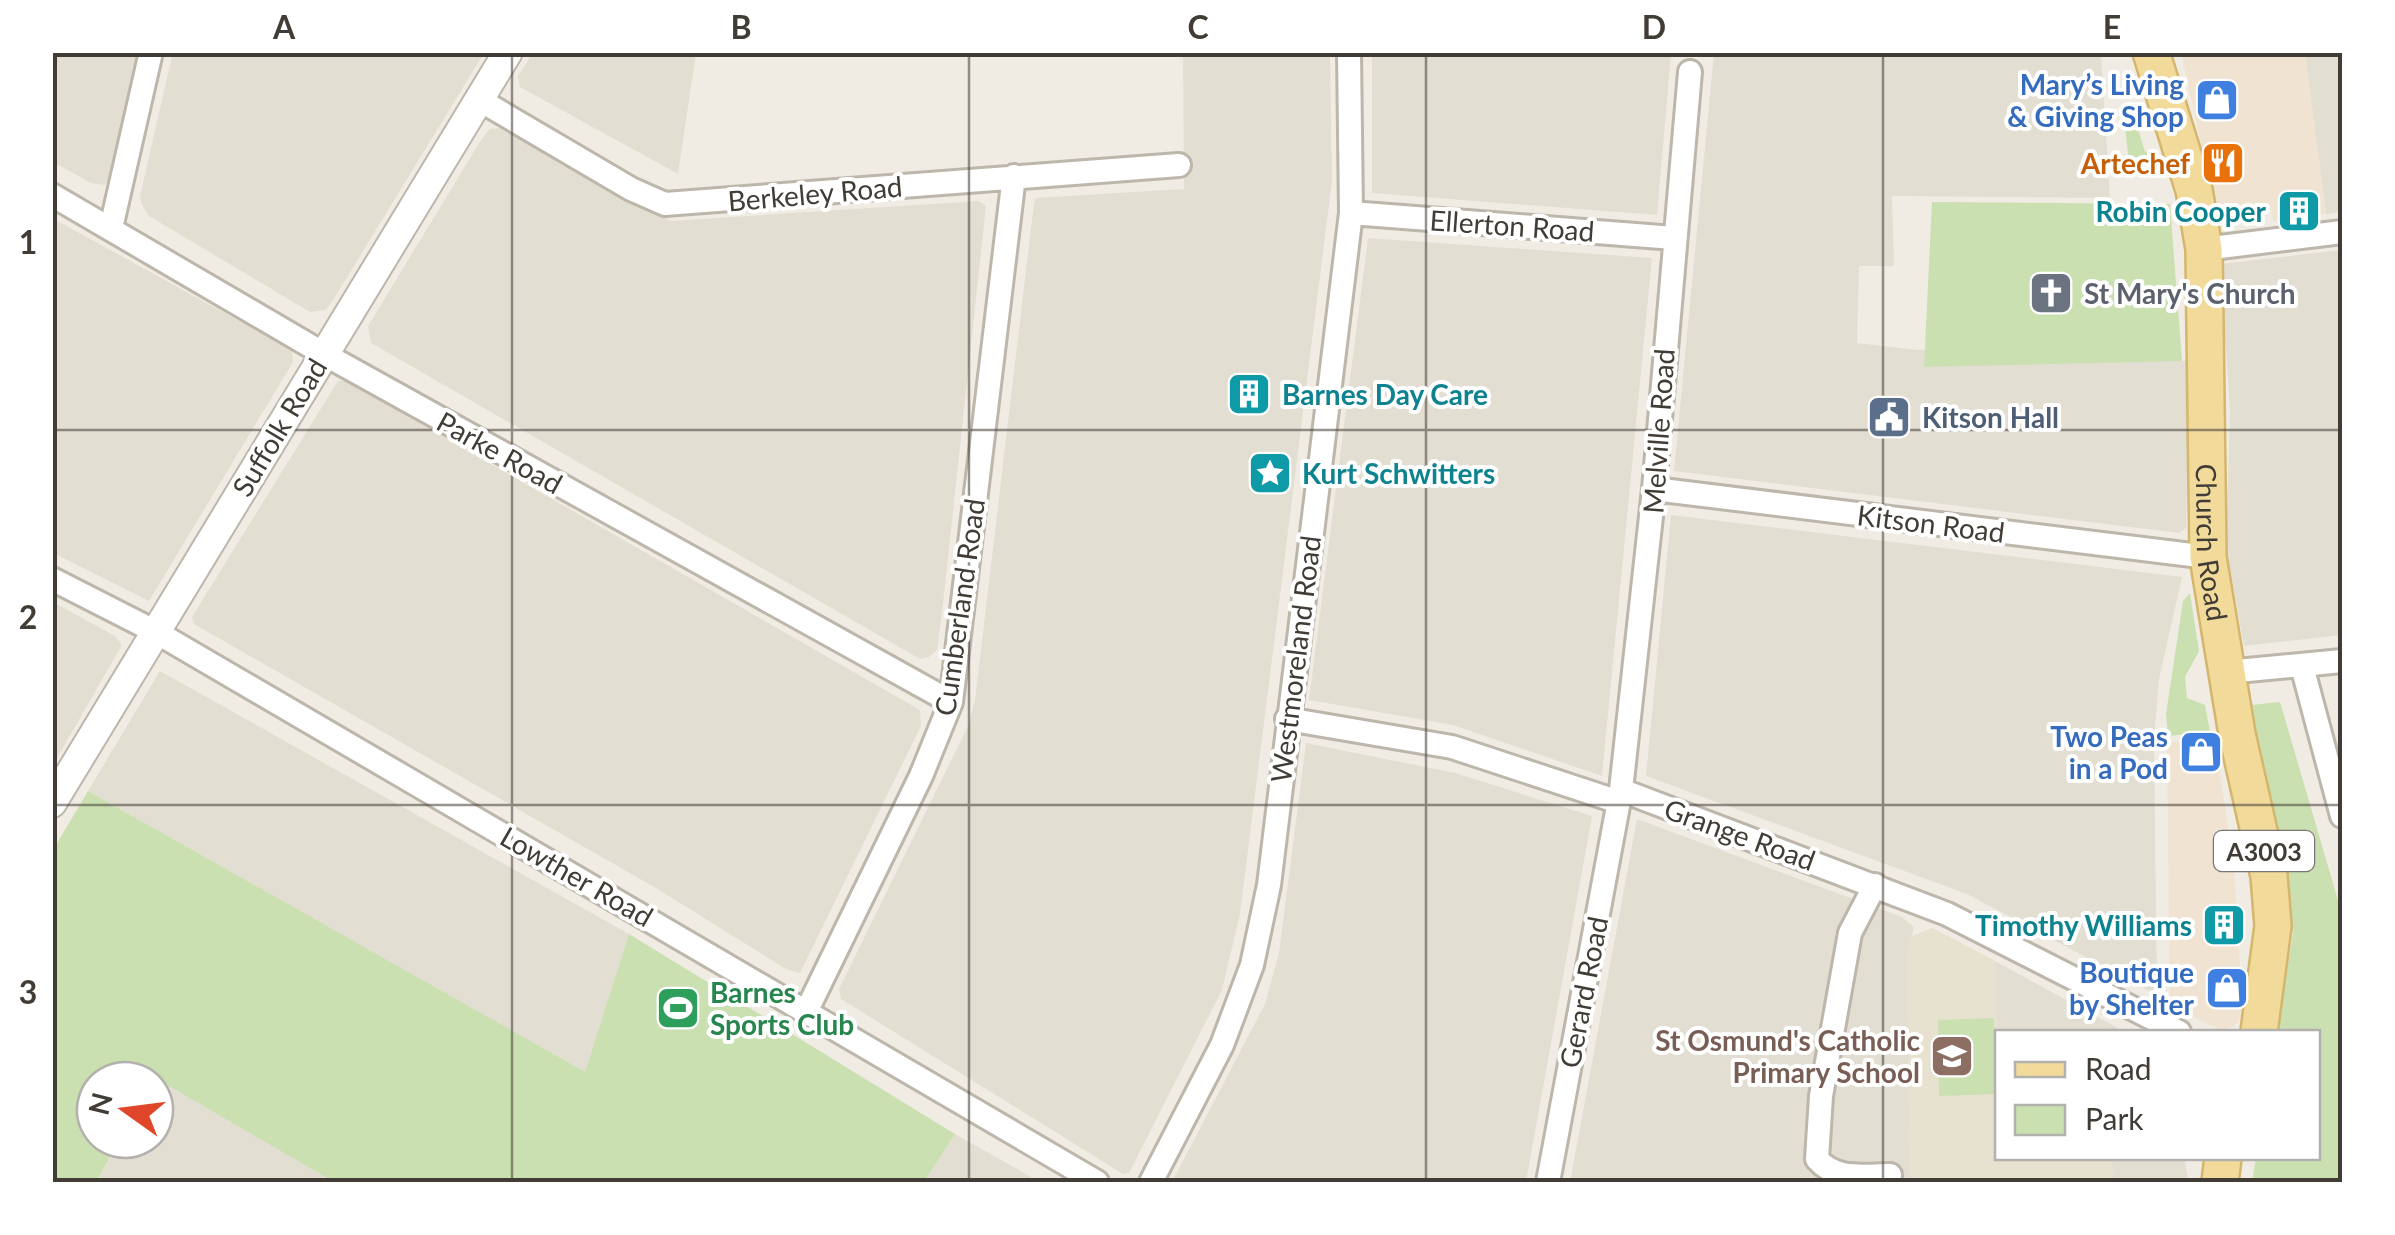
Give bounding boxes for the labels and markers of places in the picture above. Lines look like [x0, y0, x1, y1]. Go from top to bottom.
place label: Mary’s Living & Giving Shop [2007, 67, 2184, 133]
shop icon: Mary’s Living & Giving Shop [2194, 77, 2240, 123]
restaurant icon: Artechef [2200, 140, 2246, 186]
place label: Artechef [2080, 146, 2190, 180]
building icon: Robin Cooper [2276, 188, 2322, 234]
place label: Robin Cooper [2096, 194, 2267, 228]
church icon: St Mary's Church [2028, 270, 2074, 316]
place label: St Mary's Church [2084, 276, 2296, 310]
building icon: Barnes Day Care [1226, 371, 1272, 417]
place label: Barnes Day Care [1282, 377, 1488, 411]
public building icon: Kitson Hall [1866, 394, 1912, 440]
place label: Kitson Hall [1922, 400, 2059, 434]
place icon: Kurt Schwitters [1247, 450, 1293, 496]
place label: Kurt Schwitters [1302, 456, 1495, 490]
place label: Two Peas in a Pod [2050, 719, 2168, 785]
shop icon: Two Peas in a Pod [2178, 729, 2224, 775]
building icon: Timothy Williams [2201, 902, 2247, 948]
place label: Timothy Williams [1975, 908, 2192, 942]
place label: Boutique by Shelter [2069, 955, 2195, 1021]
shop icon: Boutique by Shelter [2204, 965, 2250, 1011]
place label: Barnes Sports Club [710, 975, 854, 1041]
sports icon: Barnes Sports Club [655, 985, 701, 1031]
place label: St Osmund's Catholic Primary School [1655, 1023, 1920, 1089]
school or university icon: St Osmund's Catholic Primary School [1929, 1033, 1975, 1079]

